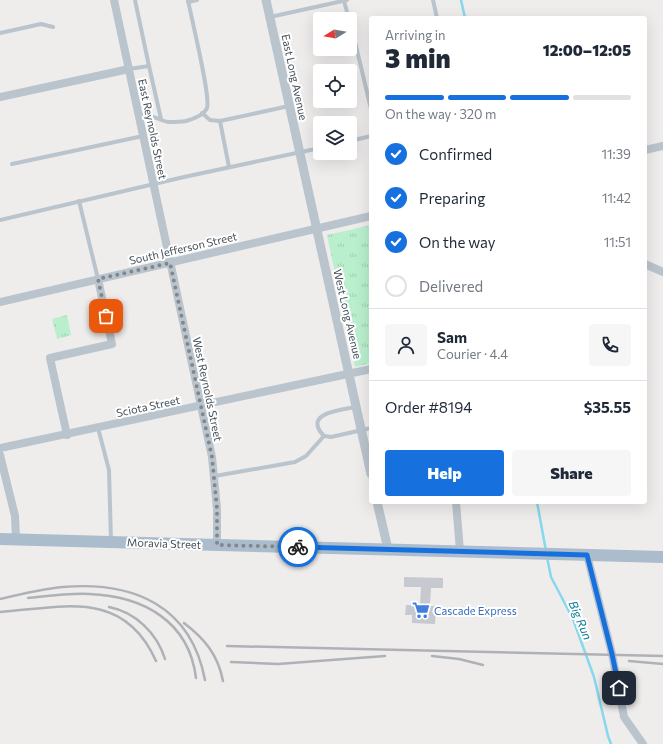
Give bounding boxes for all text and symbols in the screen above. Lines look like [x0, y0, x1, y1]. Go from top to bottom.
north arrow [313, 12, 357, 56]
map controls [313, 12, 357, 160]
text: Arriving in [385, 27, 445, 43]
street label: East Long Avenue [280, 33, 311, 121]
text: 12:00–12:05 [543, 41, 631, 59]
text: 3 min [385, 42, 451, 73]
button: locate [313, 64, 357, 108]
street label: East Reynolds Street [136, 78, 170, 181]
text: On the way · 320 m [385, 106, 496, 122]
button: layers [313, 116, 357, 160]
icon: check [385, 143, 407, 165]
text: Confirmed [419, 145, 492, 163]
text: 11:39 [602, 146, 631, 162]
icon: check [385, 187, 407, 209]
text: Preparing [419, 189, 485, 207]
text: 11:42 [602, 190, 631, 206]
street label: South Jefferson Street [128, 229, 239, 268]
icon: check [385, 231, 407, 253]
text: On the way [419, 233, 496, 251]
text: 11:51 [604, 234, 631, 250]
street label: West Long Avenue [331, 268, 365, 360]
text: Delivered [419, 277, 483, 295]
pin [89, 299, 123, 333]
icon: bag [95, 305, 117, 327]
button: person [385, 324, 427, 366]
button: phone [589, 324, 631, 366]
text: Sam [437, 328, 467, 346]
street label: West Reynolds Street [191, 336, 226, 443]
text: Courier · 4.4 [437, 346, 508, 362]
street label: Sciota Street [115, 393, 181, 419]
text: Order #8194 [385, 398, 472, 416]
text: $35.55 [584, 398, 631, 416]
button: Help [385, 450, 504, 496]
button: Share [512, 450, 631, 496]
courier [278, 527, 318, 567]
street label: Moravia Street [127, 535, 202, 551]
icon: bike [287, 536, 309, 558]
water label: Big Run [567, 598, 596, 642]
supermarket icon: Cascade Express [411, 600, 431, 620]
place label: Cascade Express [434, 604, 517, 617]
pin [602, 671, 636, 705]
icon: home [608, 677, 630, 699]

